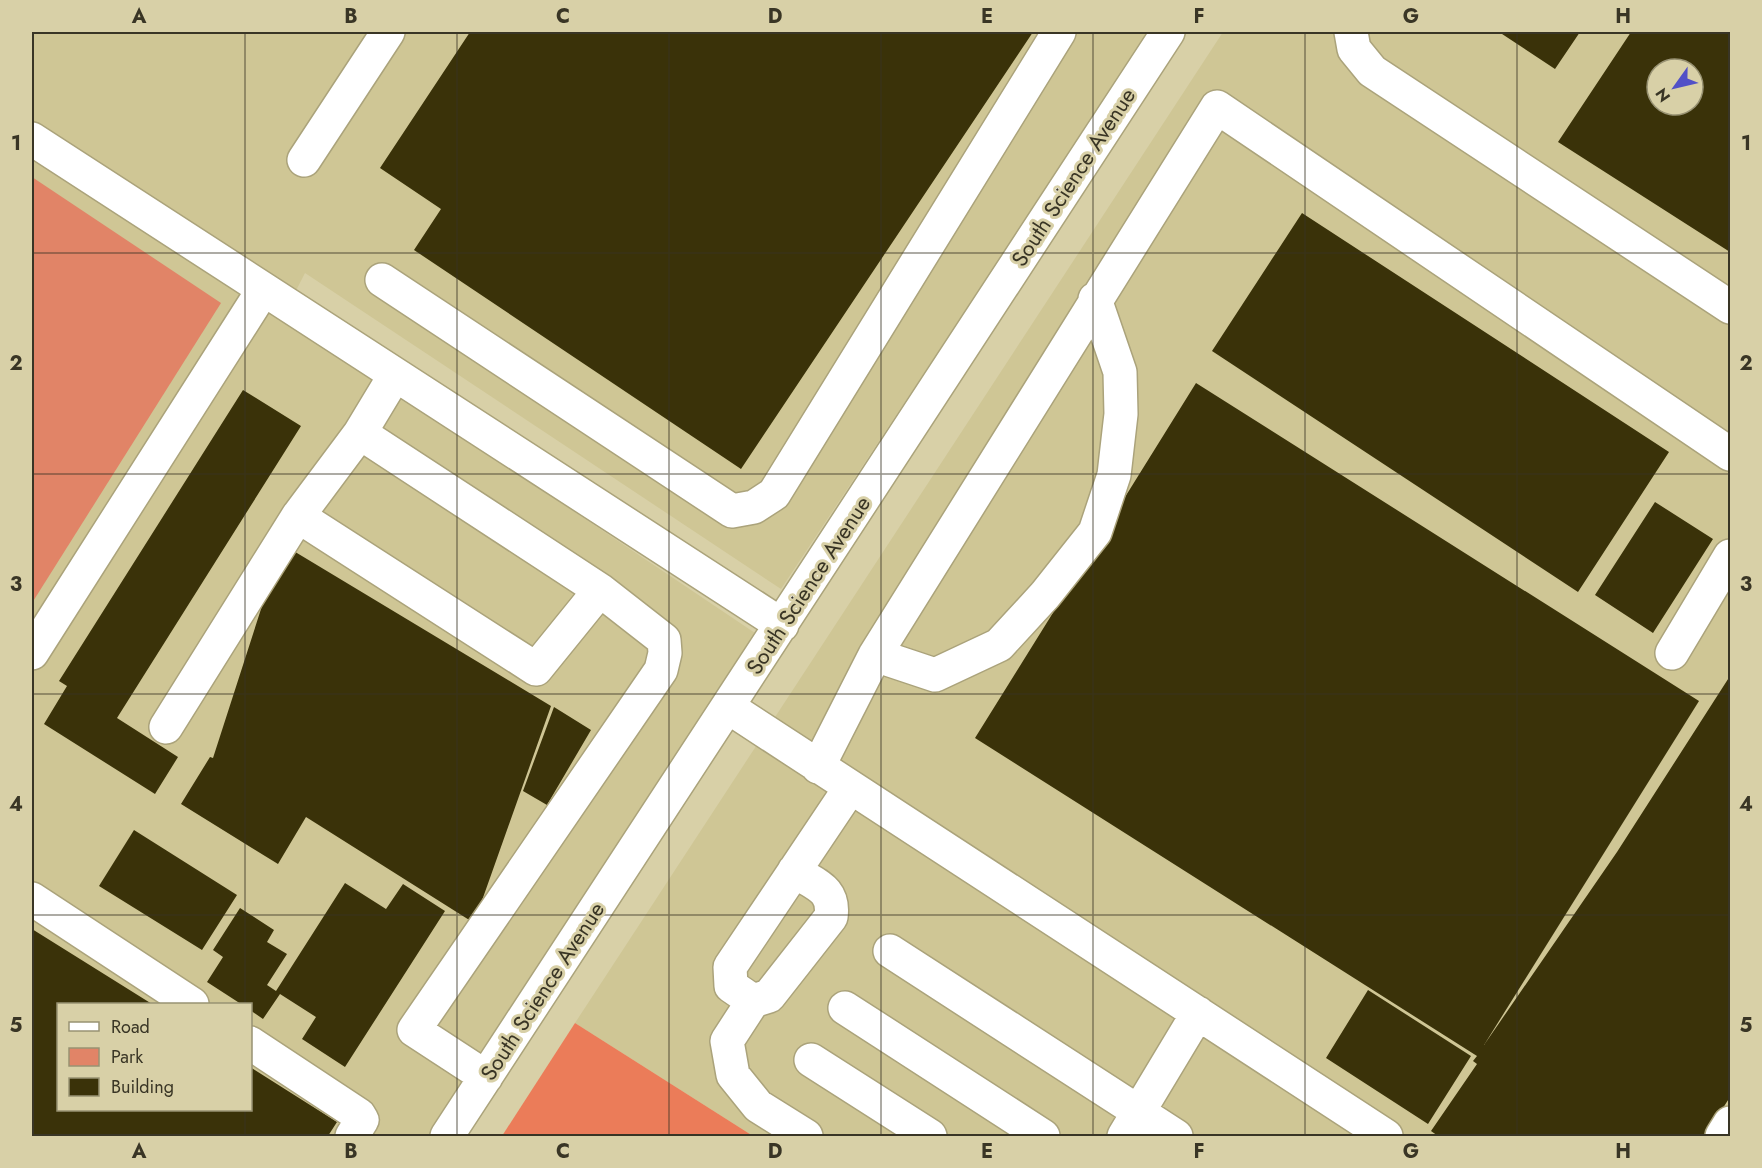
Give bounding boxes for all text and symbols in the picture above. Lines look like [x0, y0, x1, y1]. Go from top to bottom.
text: A [131, 2, 147, 31]
text: B [344, 2, 358, 31]
text: C [556, 2, 570, 31]
text: D [768, 2, 782, 31]
text: E [981, 2, 993, 31]
text: F [1193, 2, 1205, 31]
text: G [1403, 2, 1419, 31]
text: H [1615, 2, 1631, 31]
north arrow [1645, 57, 1705, 117]
street label: South Science Avenue [1003, 81, 1143, 273]
text: N [1650, 83, 1676, 107]
text: 1 [11, 129, 21, 158]
text: 1 [1741, 129, 1751, 158]
text: 2 [9, 349, 23, 378]
text: 2 [1739, 349, 1753, 378]
street label: South Science Avenue [738, 489, 878, 681]
text: 3 [10, 570, 22, 599]
text: 3 [1740, 570, 1752, 599]
text: 4 [9, 790, 23, 819]
text: 4 [1739, 790, 1753, 819]
street label: South Science Avenue [472, 895, 612, 1087]
legend [57, 1003, 252, 1111]
text: 5 [10, 1011, 23, 1040]
text: 5 [1740, 1011, 1753, 1040]
text: Road [111, 1014, 150, 1040]
text: Park [111, 1044, 143, 1070]
text: Building [111, 1074, 174, 1100]
text: A [131, 1137, 147, 1166]
text: B [344, 1137, 358, 1166]
text: C [556, 1137, 570, 1166]
text: D [768, 1137, 782, 1166]
text: E [981, 1137, 993, 1166]
text: F [1193, 1137, 1205, 1166]
text: G [1403, 1137, 1419, 1166]
text: H [1615, 1137, 1631, 1166]

